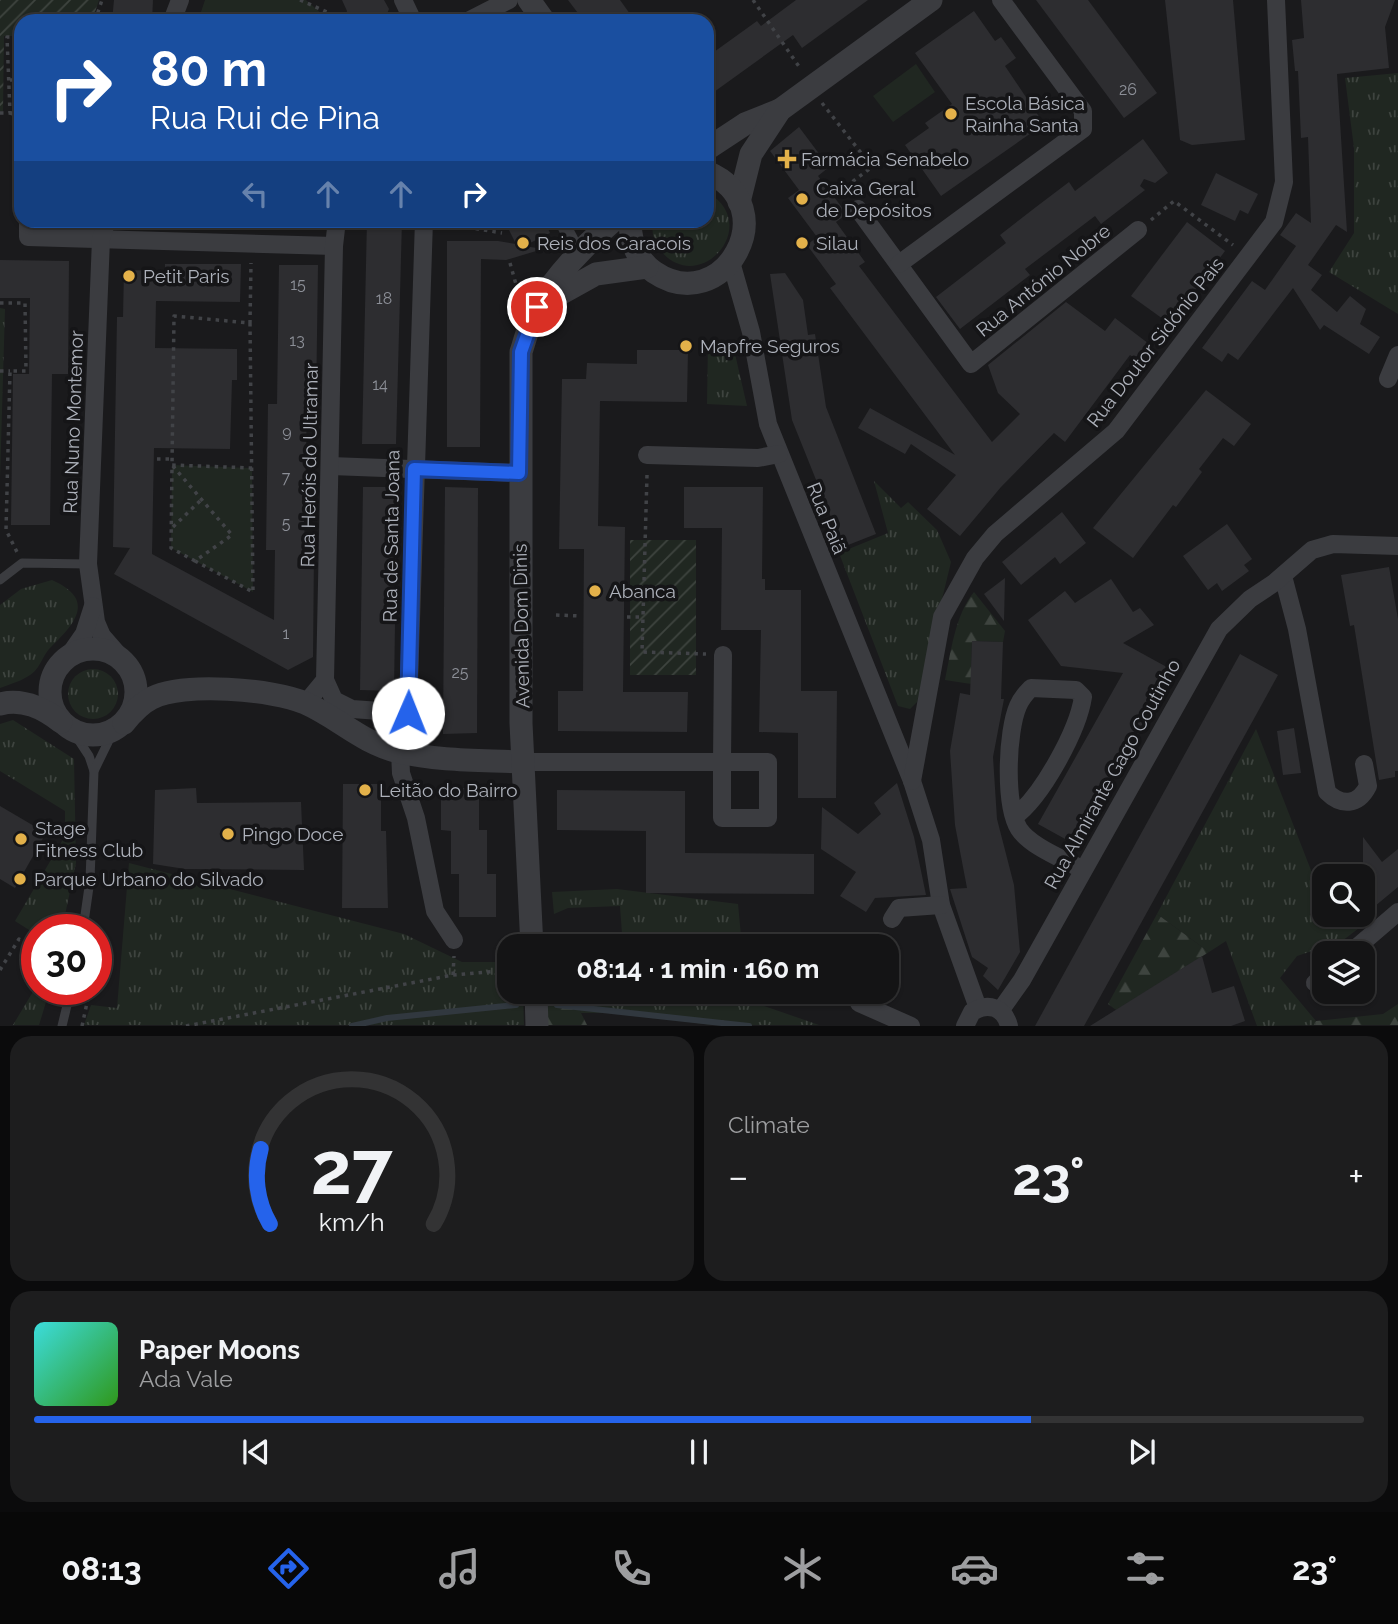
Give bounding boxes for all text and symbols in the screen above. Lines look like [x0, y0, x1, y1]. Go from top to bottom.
text: 80 m [150, 40, 267, 97]
icon: right [35, 42, 126, 133]
house number: 26 [1119, 80, 1137, 99]
place label: Escola Básica Rainha Santa [965, 92, 1085, 136]
text: Rua Rui de Pina [150, 99, 380, 136]
marker: Escola Básica Rainha Santa [943, 106, 959, 122]
place label: Farmácia Senabelo [801, 148, 969, 170]
marker: Farmácia Senabelo [779, 151, 795, 167]
icon: left [236, 175, 274, 213]
icon: ahead [309, 175, 347, 213]
icon: ahead [382, 175, 420, 213]
icon: right [455, 175, 493, 213]
place label: Caixa Geral de Depósitos [816, 177, 932, 221]
marker: Caixa Geral de Depósitos [794, 191, 810, 207]
street label: Rua António Nobre [972, 219, 1114, 341]
place label: Reis dos Caracois [537, 232, 691, 254]
place label: Silau [816, 232, 858, 254]
marker: Reis dos Caracois [515, 235, 531, 251]
marker: Silau [794, 235, 810, 251]
street label: Rua Doutor Sidónio Pais [1082, 253, 1228, 431]
place label: Petit Paris [143, 265, 229, 287]
marker: Petit Paris [121, 268, 137, 284]
house number: 15 [290, 275, 306, 294]
pin [507, 277, 567, 337]
icon: arrive [518, 288, 556, 326]
house number: 18 [376, 289, 392, 308]
street label: Rua Nuno Montemor [59, 330, 87, 514]
house number: 13 [289, 331, 305, 350]
place label: Mapfre Seguros [700, 335, 840, 357]
marker: Mapfre Seguros [678, 338, 694, 354]
street label: Rua Heróis do Ultramar [296, 362, 322, 568]
house number: 14 [372, 375, 388, 394]
house number: 9 [282, 422, 292, 441]
street label: Rua de Santa Joana [378, 450, 404, 622]
house number: 7 [282, 468, 291, 487]
street label: Rua Paiã [803, 479, 851, 557]
house number: 5 [282, 514, 291, 533]
street label: Avenida Dom Dinis [509, 543, 533, 709]
place label: Abanca [609, 580, 676, 602]
marker: Abanca [587, 583, 603, 599]
house number: 1 [283, 624, 290, 643]
street label: Rua Almirante Gago Coutinho [1040, 655, 1184, 893]
house number: 25 [451, 663, 469, 682]
position arrow [371, 676, 445, 750]
place label: Leitão do Bairro [379, 779, 518, 801]
marker: Leitão do Bairro [357, 782, 373, 798]
place label: Stage Fitness Club [35, 817, 143, 861]
place label: Pingo Doce [242, 823, 343, 845]
marker: Pingo Doce [220, 826, 236, 842]
marker: Stage Fitness Club [13, 831, 29, 847]
map controls [1312, 864, 1375, 1004]
button: search [1312, 864, 1375, 927]
place label: Parque Urbano do Silvado [34, 868, 264, 890]
marker: Parque Urbano do Silvado [12, 871, 28, 887]
speed limit sign: 30 [21, 914, 112, 1005]
button: layers [1312, 941, 1375, 1004]
text: 08:14 · 1 min · 160 m [576, 954, 820, 984]
text: Climate [728, 1111, 810, 1138]
text: 27 [311, 1127, 393, 1212]
text: 23° [1012, 1146, 1085, 1207]
text: − [728, 1154, 748, 1199]
text: + [1348, 1154, 1364, 1199]
text: km/h [319, 1207, 385, 1237]
text: Paper Moons [139, 1335, 300, 1365]
text: Ada Vale [139, 1365, 233, 1392]
icon: previous [237, 1433, 275, 1471]
icon: pause [680, 1433, 718, 1471]
icon: next [1123, 1433, 1161, 1471]
icon: directions [264, 1544, 313, 1593]
icon: music [435, 1544, 484, 1593]
icon: phone [607, 1544, 656, 1593]
icon: climate [778, 1544, 827, 1593]
icon: car [950, 1544, 999, 1593]
icon: filters [1121, 1544, 1170, 1593]
text: 08:13 [61, 1550, 142, 1587]
text: 23° [1292, 1550, 1337, 1587]

